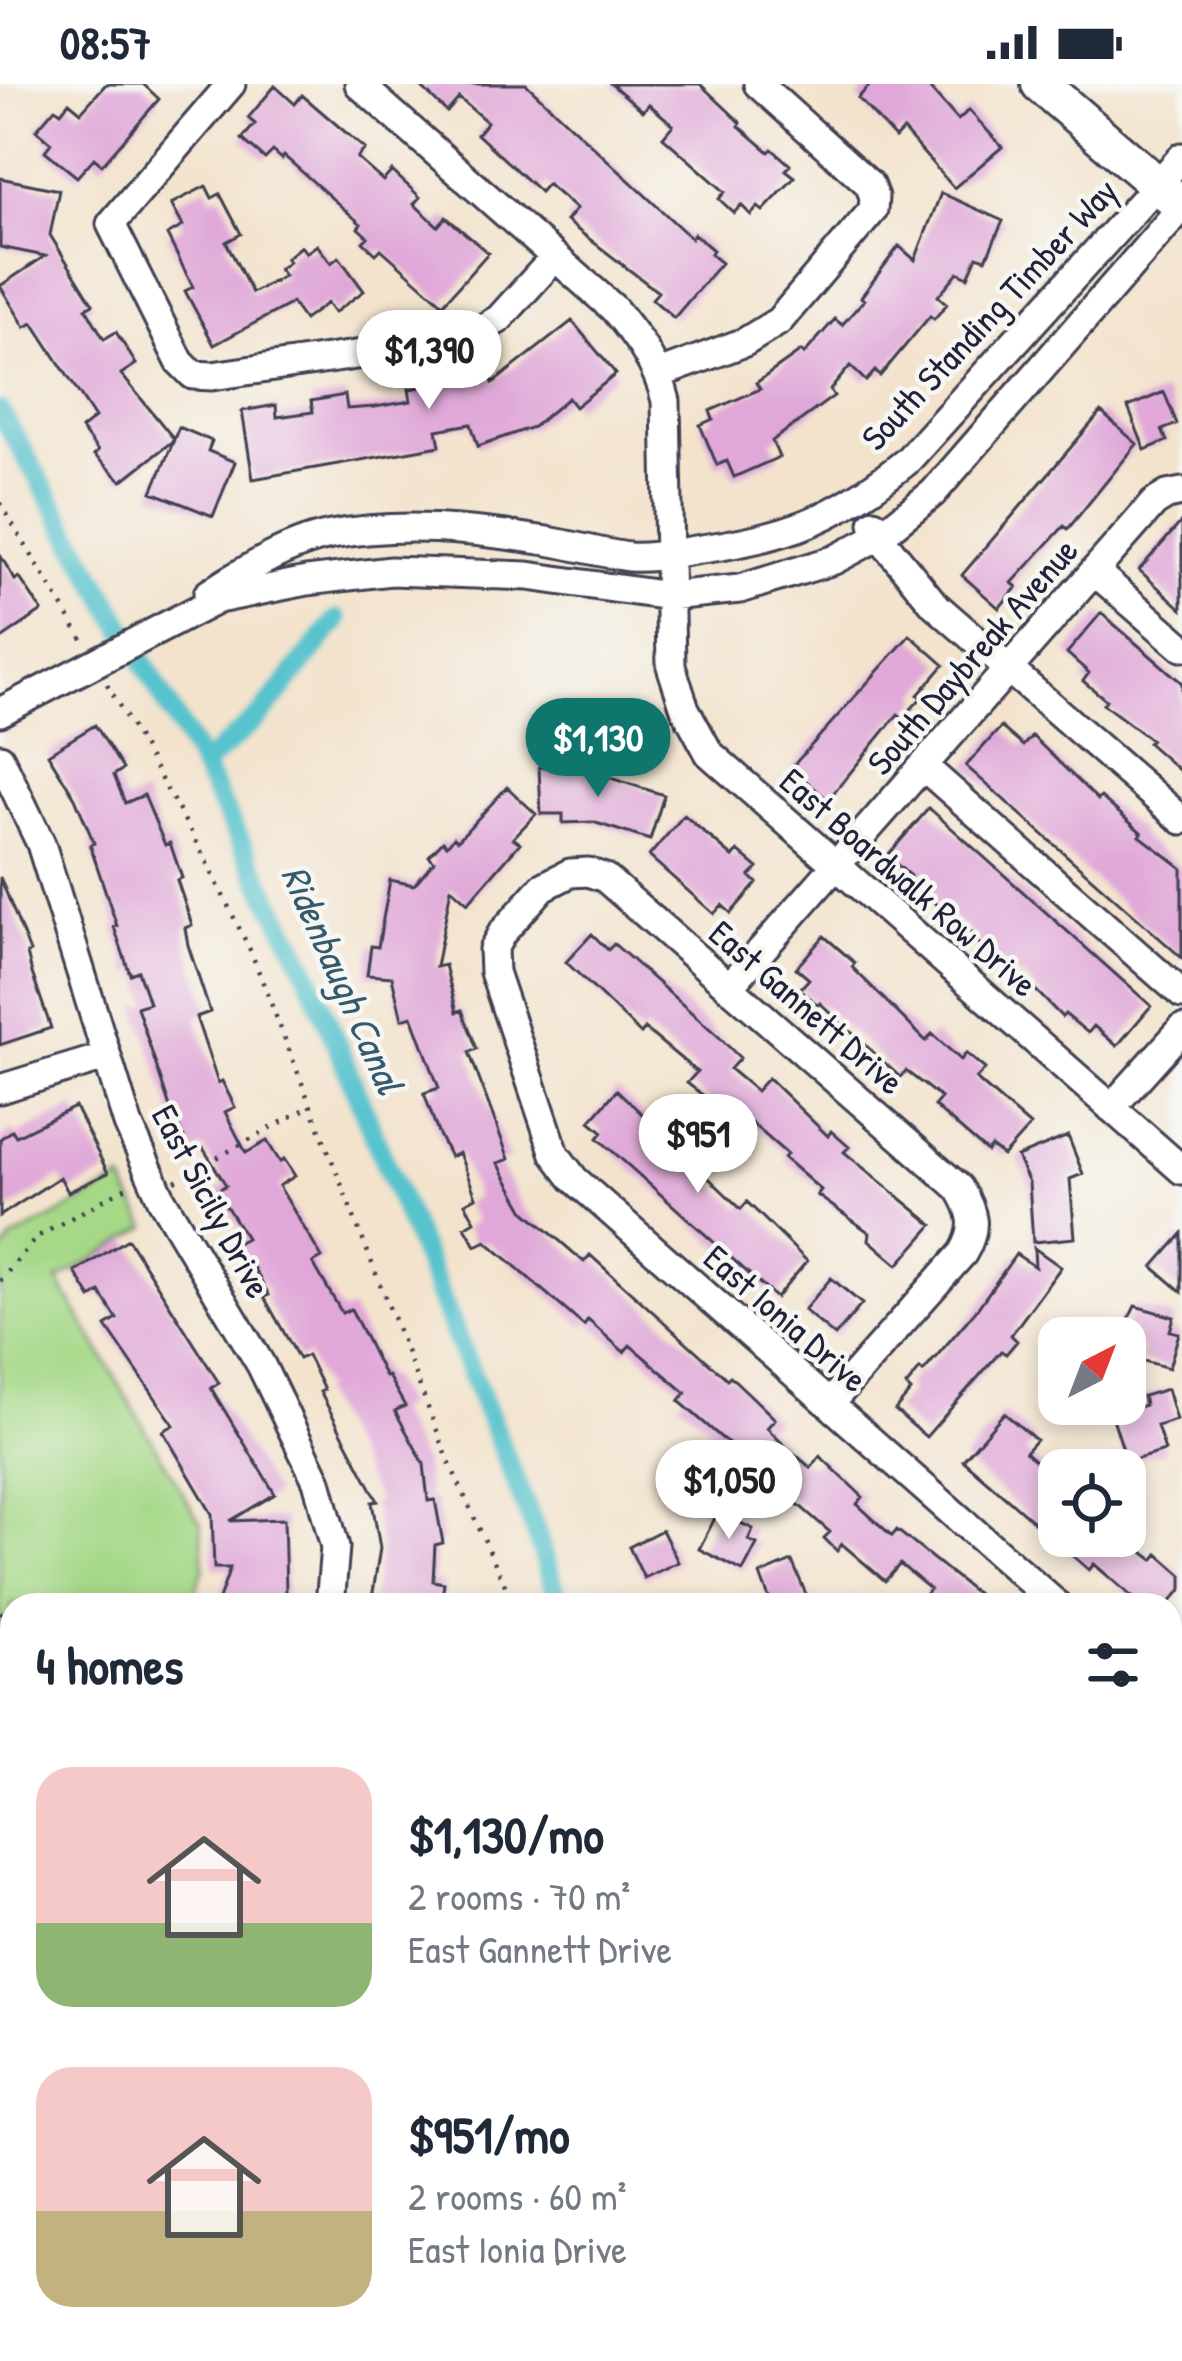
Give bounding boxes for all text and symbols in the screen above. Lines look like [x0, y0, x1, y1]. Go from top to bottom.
text: 08:57 [60, 12, 151, 73]
street label: South Standing Timber Way [850, 167, 1128, 460]
pin: $1,390 [331, 310, 527, 412]
text: $1,390 [383, 322, 475, 375]
street label: South Daybreak Avenue [855, 527, 1088, 785]
pin: $1,130 [500, 698, 696, 800]
text: $1,130 [553, 710, 643, 763]
street label: East Boardwalk Row Drive [770, 756, 1049, 1007]
water label: Ridenbaugh Canal [269, 856, 418, 1103]
street label: East Gannett Drive [699, 908, 915, 1105]
pin: $951 [627, 1094, 769, 1196]
street label: East Sicily Drive [141, 1096, 284, 1306]
text: $951 [666, 1106, 730, 1159]
street label: East Ionia Drive [694, 1233, 879, 1402]
north arrow [1038, 1317, 1146, 1425]
map controls [1038, 1317, 1146, 1557]
pin: $1,050 [631, 1440, 827, 1542]
button: locate [1038, 1449, 1146, 1557]
text: $1,050 [682, 1452, 776, 1505]
text: 4 homes [36, 1631, 183, 1700]
icon: filters [1080, 1632, 1146, 1698]
text: $1,130/mo [408, 1800, 604, 1869]
icon: home [132, 1815, 276, 1959]
text: 2 rooms · 70 m² [408, 1869, 630, 1922]
text: East Gannett Drive [408, 1922, 672, 1975]
text: $951/mo [408, 2100, 569, 2169]
icon: home [132, 2115, 276, 2259]
text: 2 rooms · 60 m² [408, 2169, 626, 2222]
text: East Ionia Drive [408, 2222, 627, 2275]

